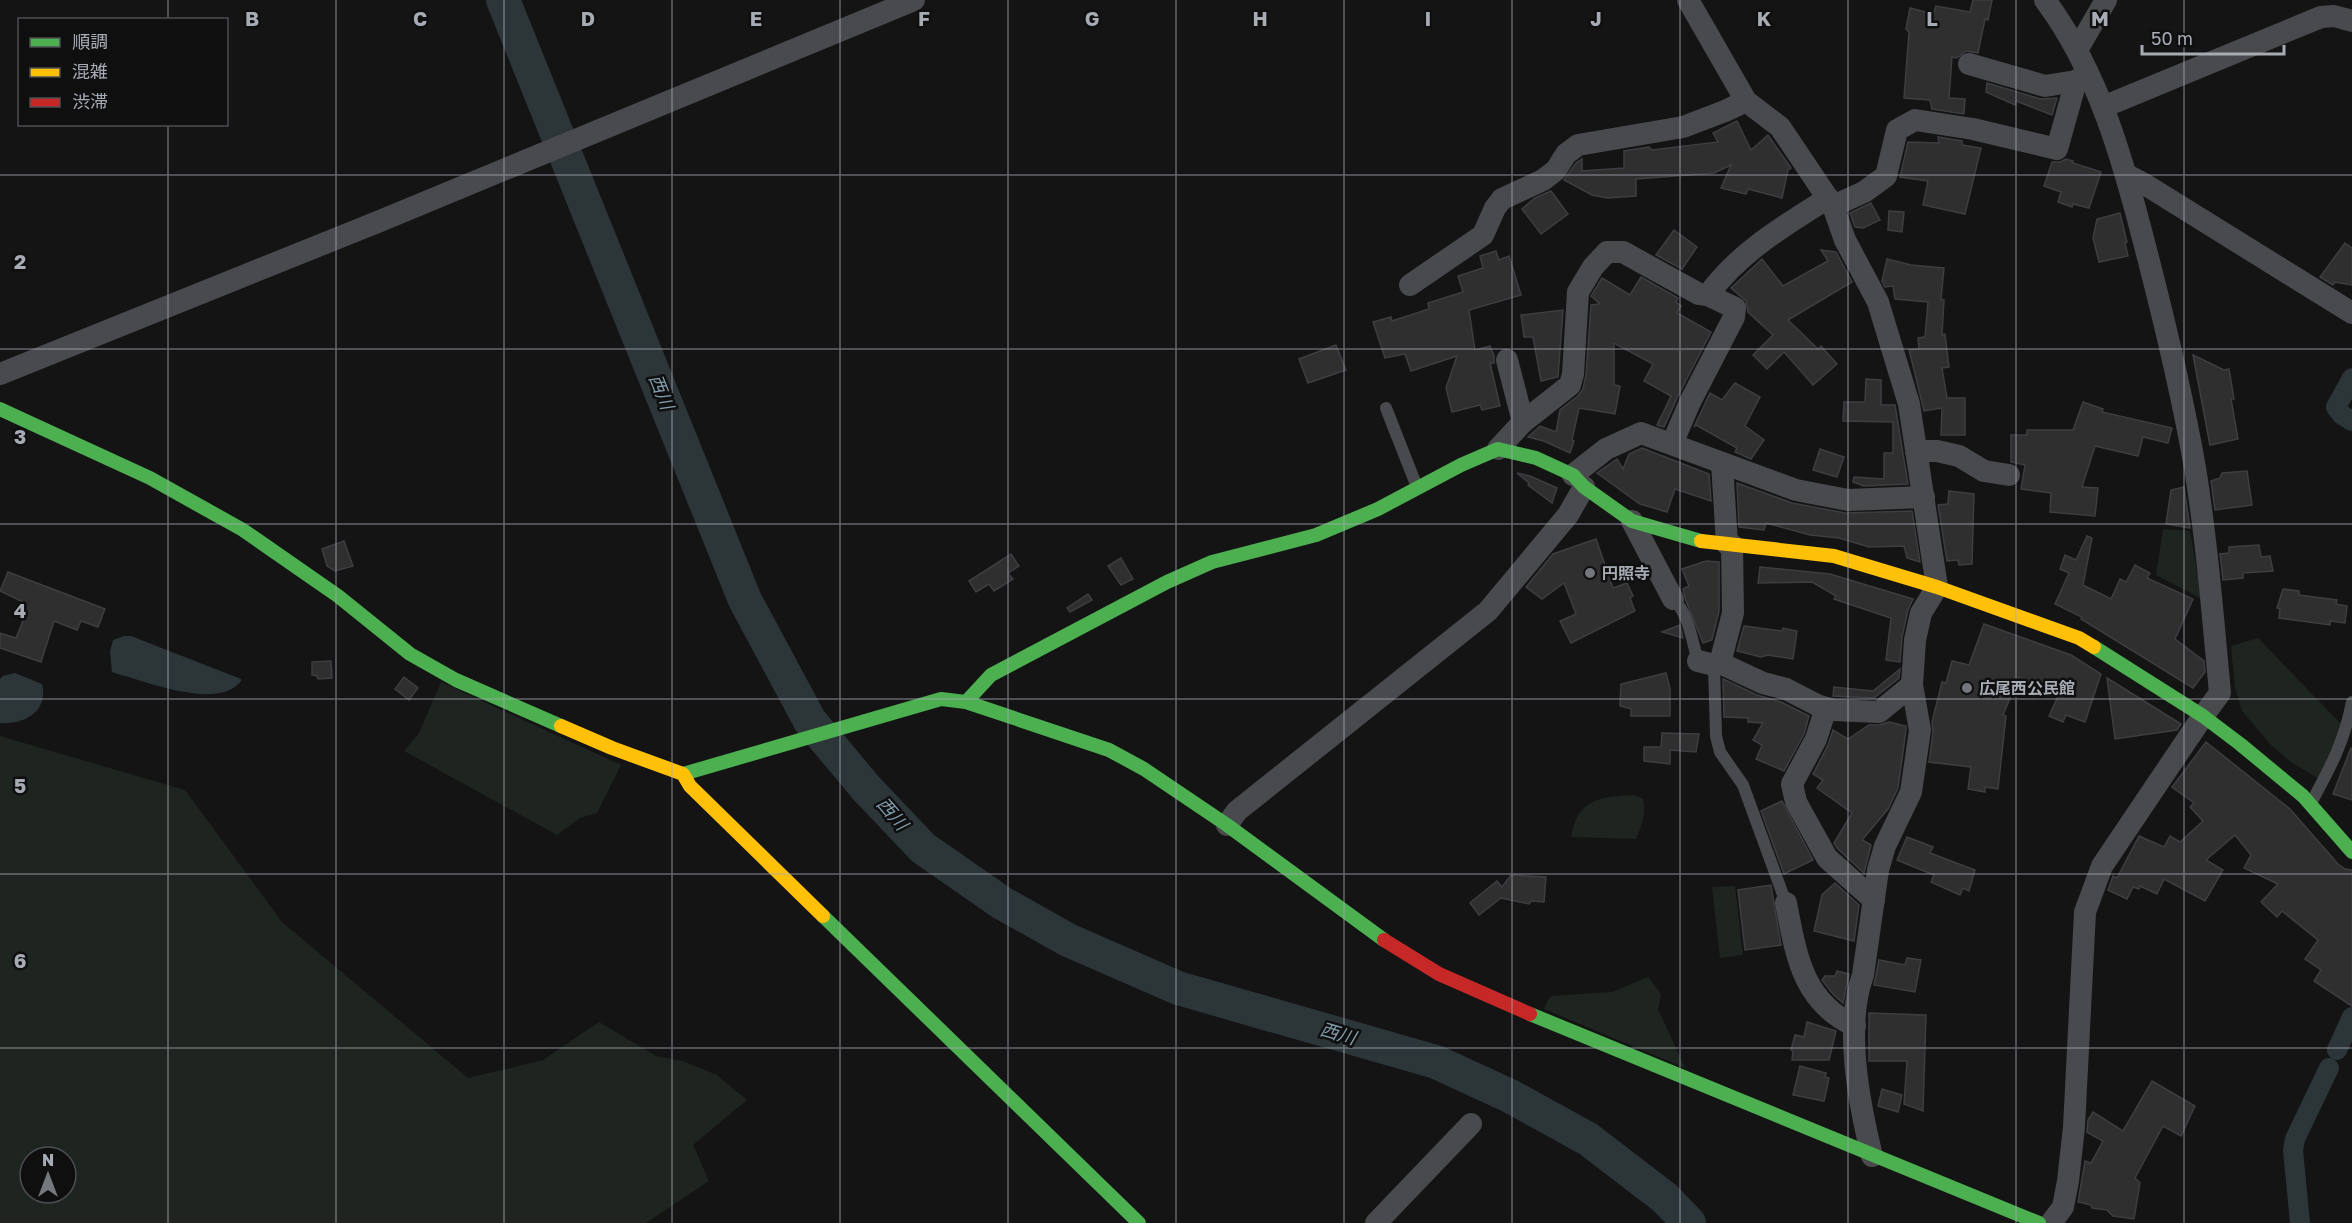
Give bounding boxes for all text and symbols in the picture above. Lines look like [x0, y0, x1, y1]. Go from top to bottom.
text: B [245, 6, 259, 30]
text: C [413, 6, 427, 30]
text: D [581, 6, 595, 30]
text: E [750, 6, 762, 30]
text: F [918, 6, 930, 30]
text: G [1085, 6, 1099, 30]
text: H [1252, 6, 1268, 30]
text: I [1425, 6, 1431, 30]
text: J [1590, 6, 1602, 30]
text: K [1757, 6, 1772, 30]
text: L [1926, 6, 1938, 30]
text: M [2091, 6, 2109, 30]
legend [18, 18, 228, 126]
scale bar [2142, 18, 2284, 56]
text: 50 m [2151, 27, 2193, 49]
text: 順調 [72, 30, 108, 52]
text: 混雑 [72, 60, 108, 82]
text: 渋滞 [72, 90, 108, 112]
text: 2 [14, 249, 26, 273]
water label: 西川 [645, 371, 680, 414]
text: 3 [14, 424, 26, 448]
place label: 円照寺 [1602, 563, 1650, 583]
marker: 円照寺 [1583, 566, 1597, 580]
text: 4 [14, 598, 26, 622]
place label: 広尾西公民館 [1979, 678, 2075, 698]
marker: 広尾西公民館 [1960, 681, 1974, 695]
text: 5 [14, 773, 26, 797]
water label: 西川 [873, 793, 914, 836]
text: 6 [14, 948, 26, 972]
water label: 西川 [1318, 1018, 1361, 1049]
north arrow [18, 1145, 78, 1205]
text: N [42, 1150, 54, 1170]

